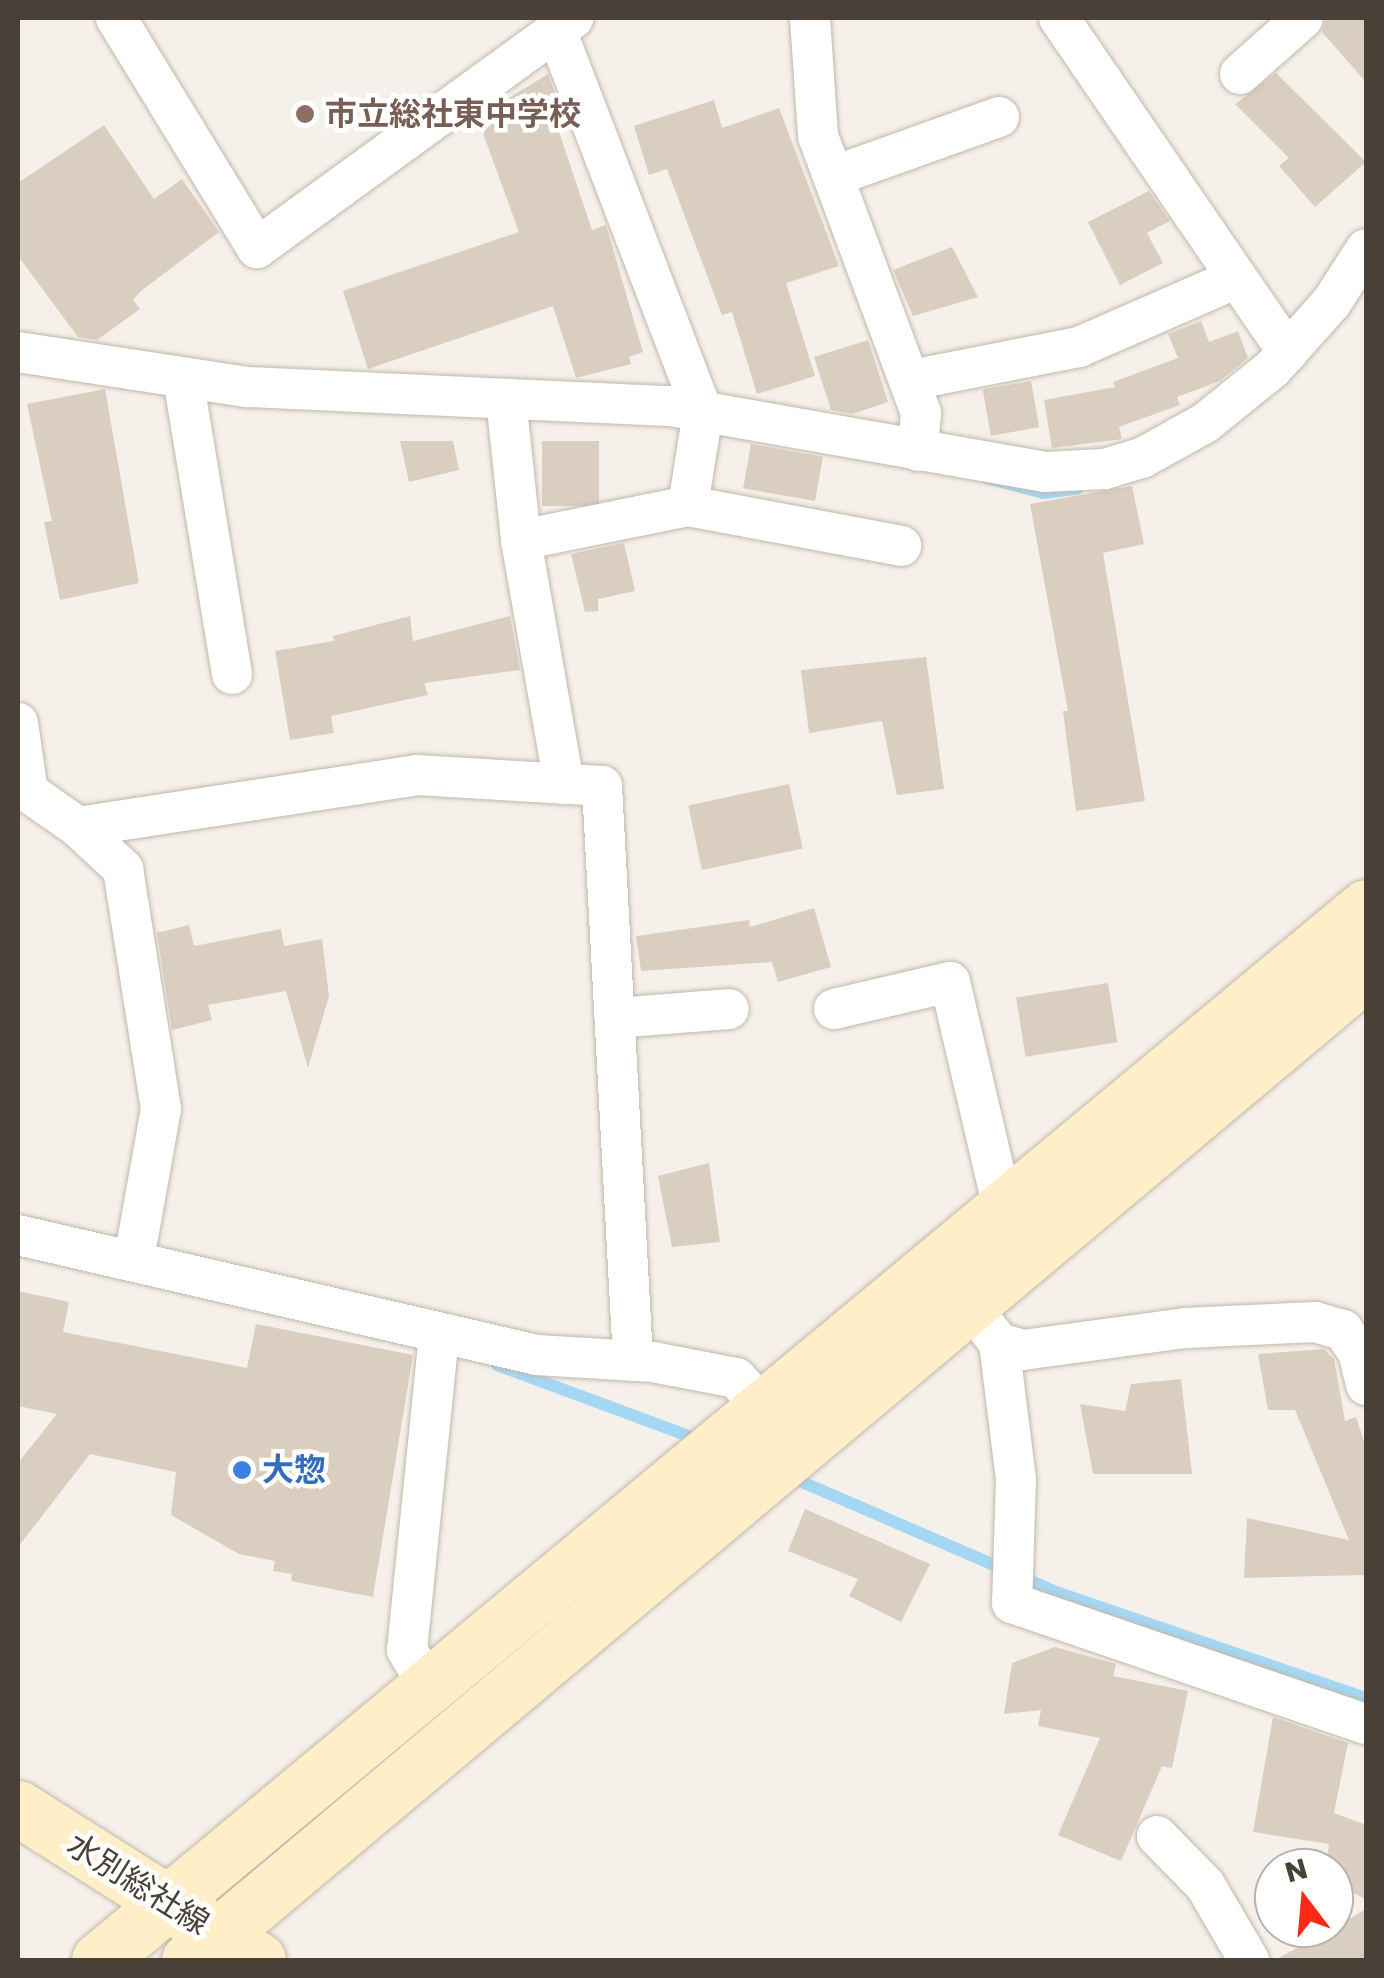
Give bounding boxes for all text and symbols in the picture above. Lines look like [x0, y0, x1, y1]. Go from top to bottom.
place label: 市立総社東中学校 [325, 95, 581, 133]
marker: 市立総社東中学校 [294, 103, 316, 125]
place label: 大惣 [262, 1451, 326, 1489]
marker: 大惣 [231, 1459, 253, 1481]
street label: 水別総社線 [60, 1825, 216, 1943]
north arrow [1254, 1848, 1354, 1948]
text: N [1281, 1849, 1312, 1892]

